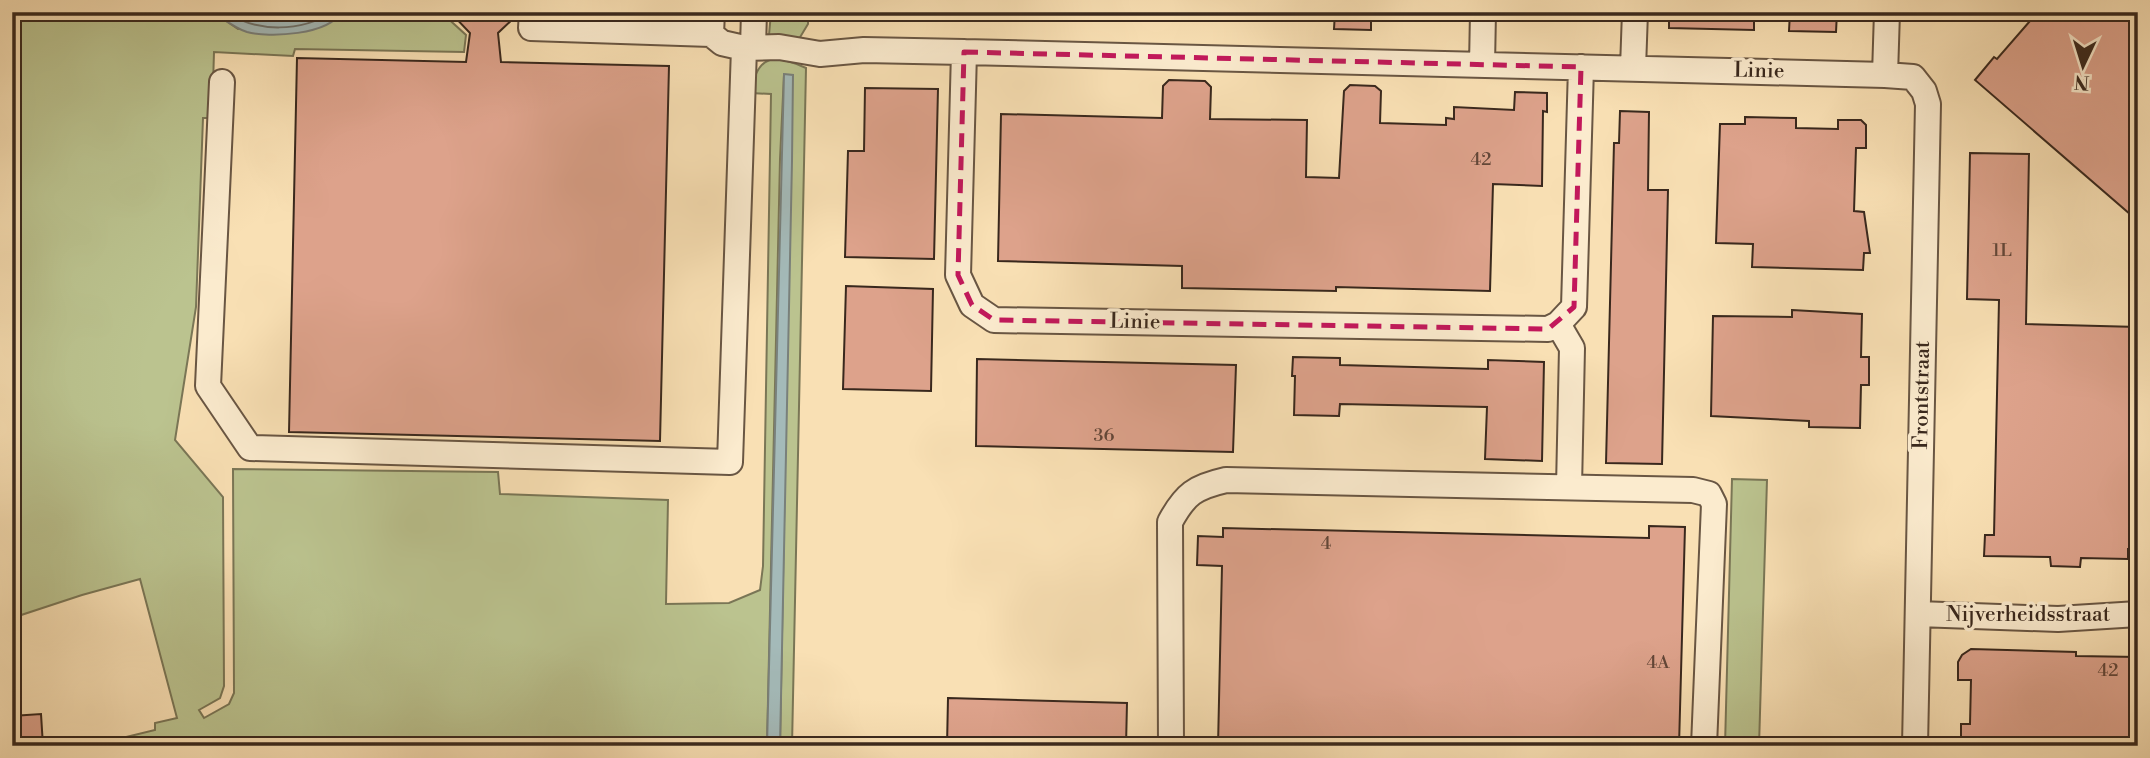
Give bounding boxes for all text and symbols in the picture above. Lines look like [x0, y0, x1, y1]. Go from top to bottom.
north arrow [2048, 32, 2118, 102]
street label: Linie [1733, 58, 1785, 84]
text: N [2074, 69, 2090, 94]
house number: 42 [1471, 148, 1491, 171]
house number: 1L [1992, 239, 2012, 262]
street label: Linie [1109, 309, 1161, 335]
street label: Frontstraat [1908, 340, 1936, 450]
house number: 36 [1094, 424, 1115, 447]
house number: 4 [1321, 532, 1332, 555]
street label: Nijverheidsstraat [1946, 602, 2111, 628]
house number: 4A [1646, 651, 1670, 674]
house number: 42 [2098, 659, 2118, 682]

